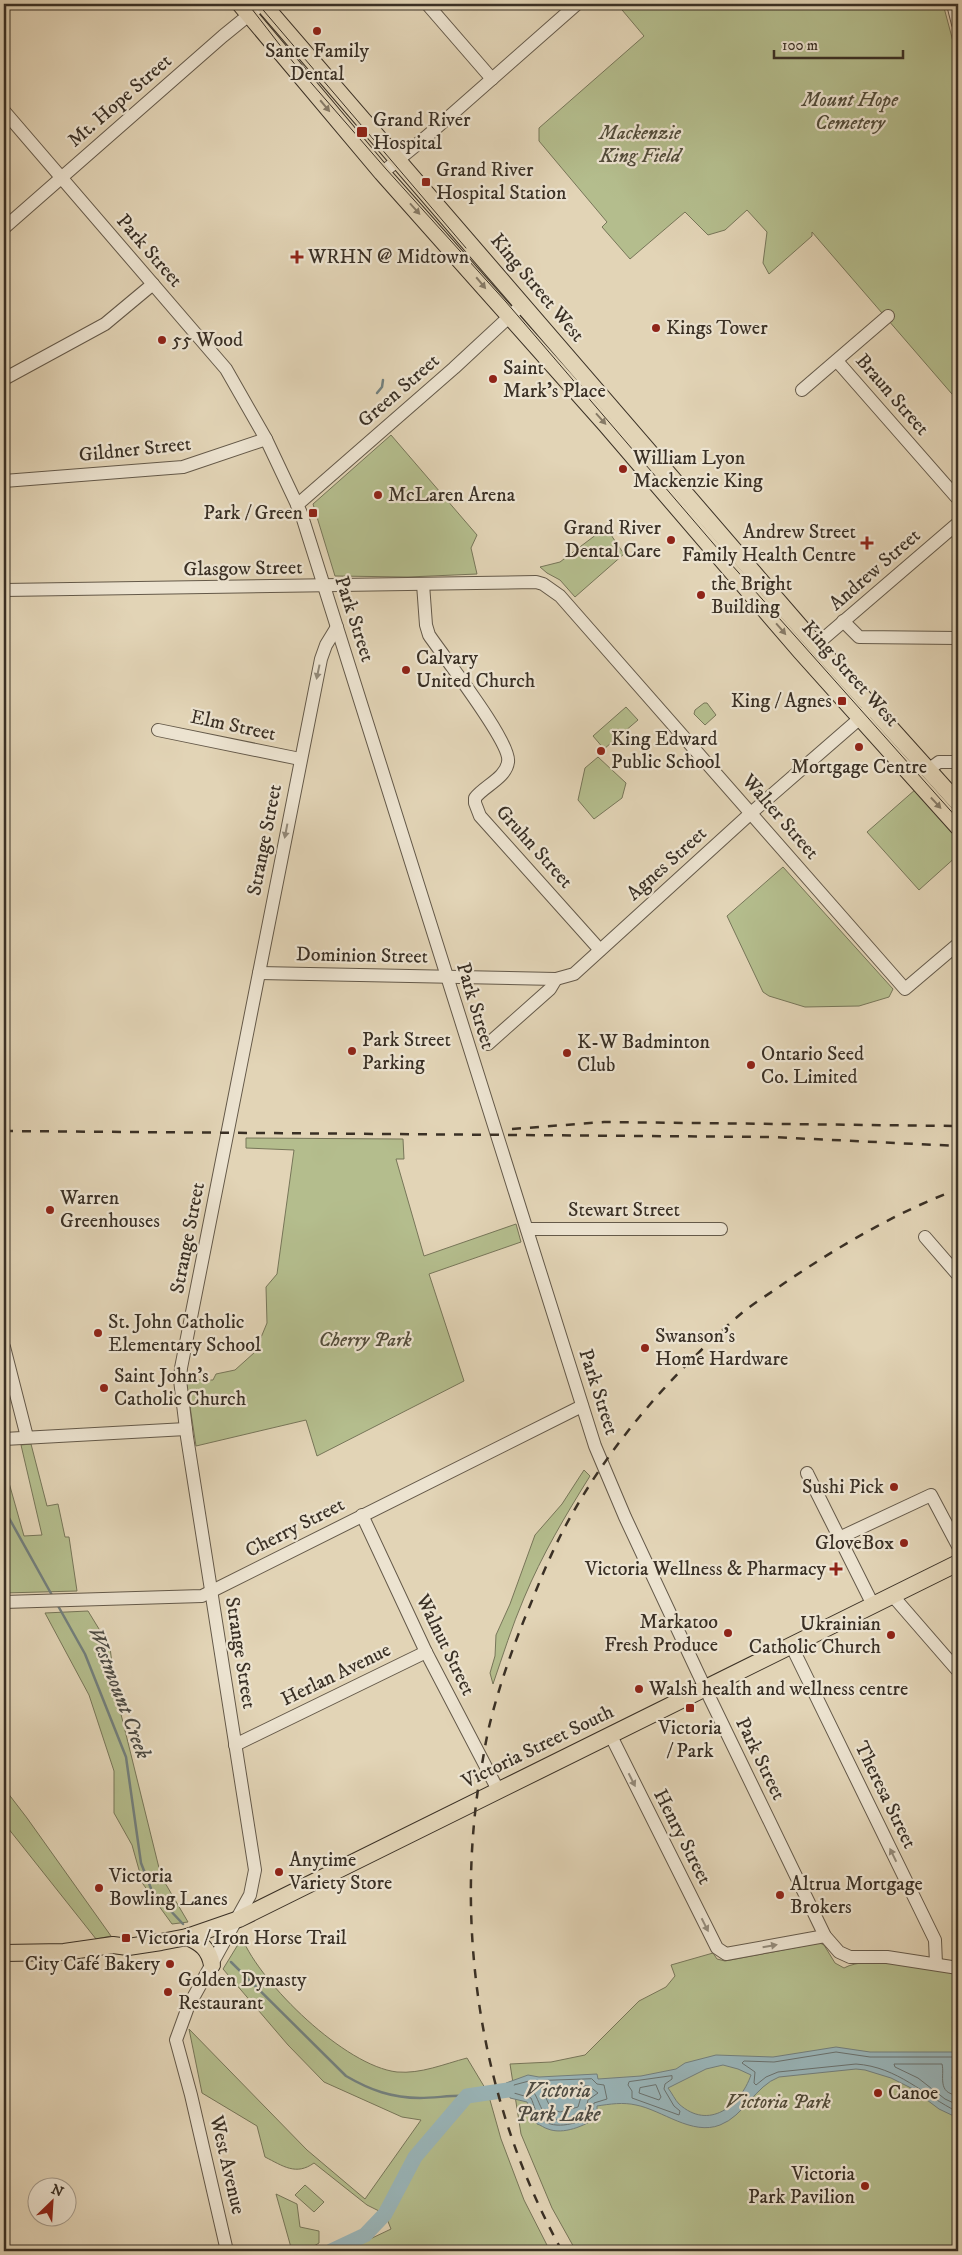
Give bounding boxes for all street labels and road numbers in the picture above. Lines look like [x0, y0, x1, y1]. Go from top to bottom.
street label: Mt. Hope Street [63, 49, 177, 153]
street label: Park Street [110, 209, 188, 293]
street label: King Street West [484, 229, 590, 347]
street label: Green Street [353, 349, 445, 433]
street label: Braun Street [850, 349, 934, 441]
street label: Gildner Street [78, 432, 192, 468]
street label: Andrew Street [824, 523, 926, 617]
street label: Glasgow Street [183, 555, 303, 583]
street label: Park Street [328, 573, 380, 665]
street label: King Street West [796, 616, 904, 732]
street label: Elm Street [188, 705, 278, 747]
street label: Walter Street [735, 768, 824, 865]
street label: Strange Street [242, 782, 288, 898]
street label: Gruhn Street [490, 800, 578, 894]
street label: Agnes Street [622, 821, 712, 907]
street label: Dominion Street [296, 942, 428, 970]
street label: Park Street [450, 960, 500, 1052]
street label: Strange Street [165, 1180, 211, 1296]
street label: Stewart Street [568, 1198, 680, 1223]
street label: Park Street [572, 1346, 624, 1438]
street label: Cherry Street [241, 1492, 349, 1564]
street label: Walnut Street [409, 1589, 480, 1700]
street label: Strange Street [219, 1595, 261, 1711]
street label: Herlan Avenue [277, 1638, 395, 1712]
street label: Victoria Street South [457, 1699, 619, 1795]
street label: Park Street [729, 1714, 791, 1804]
street label: Theresa Street [848, 1737, 922, 1853]
street label: Henry Street [647, 1785, 717, 1889]
street label: West Avenue [203, 2112, 251, 2217]

